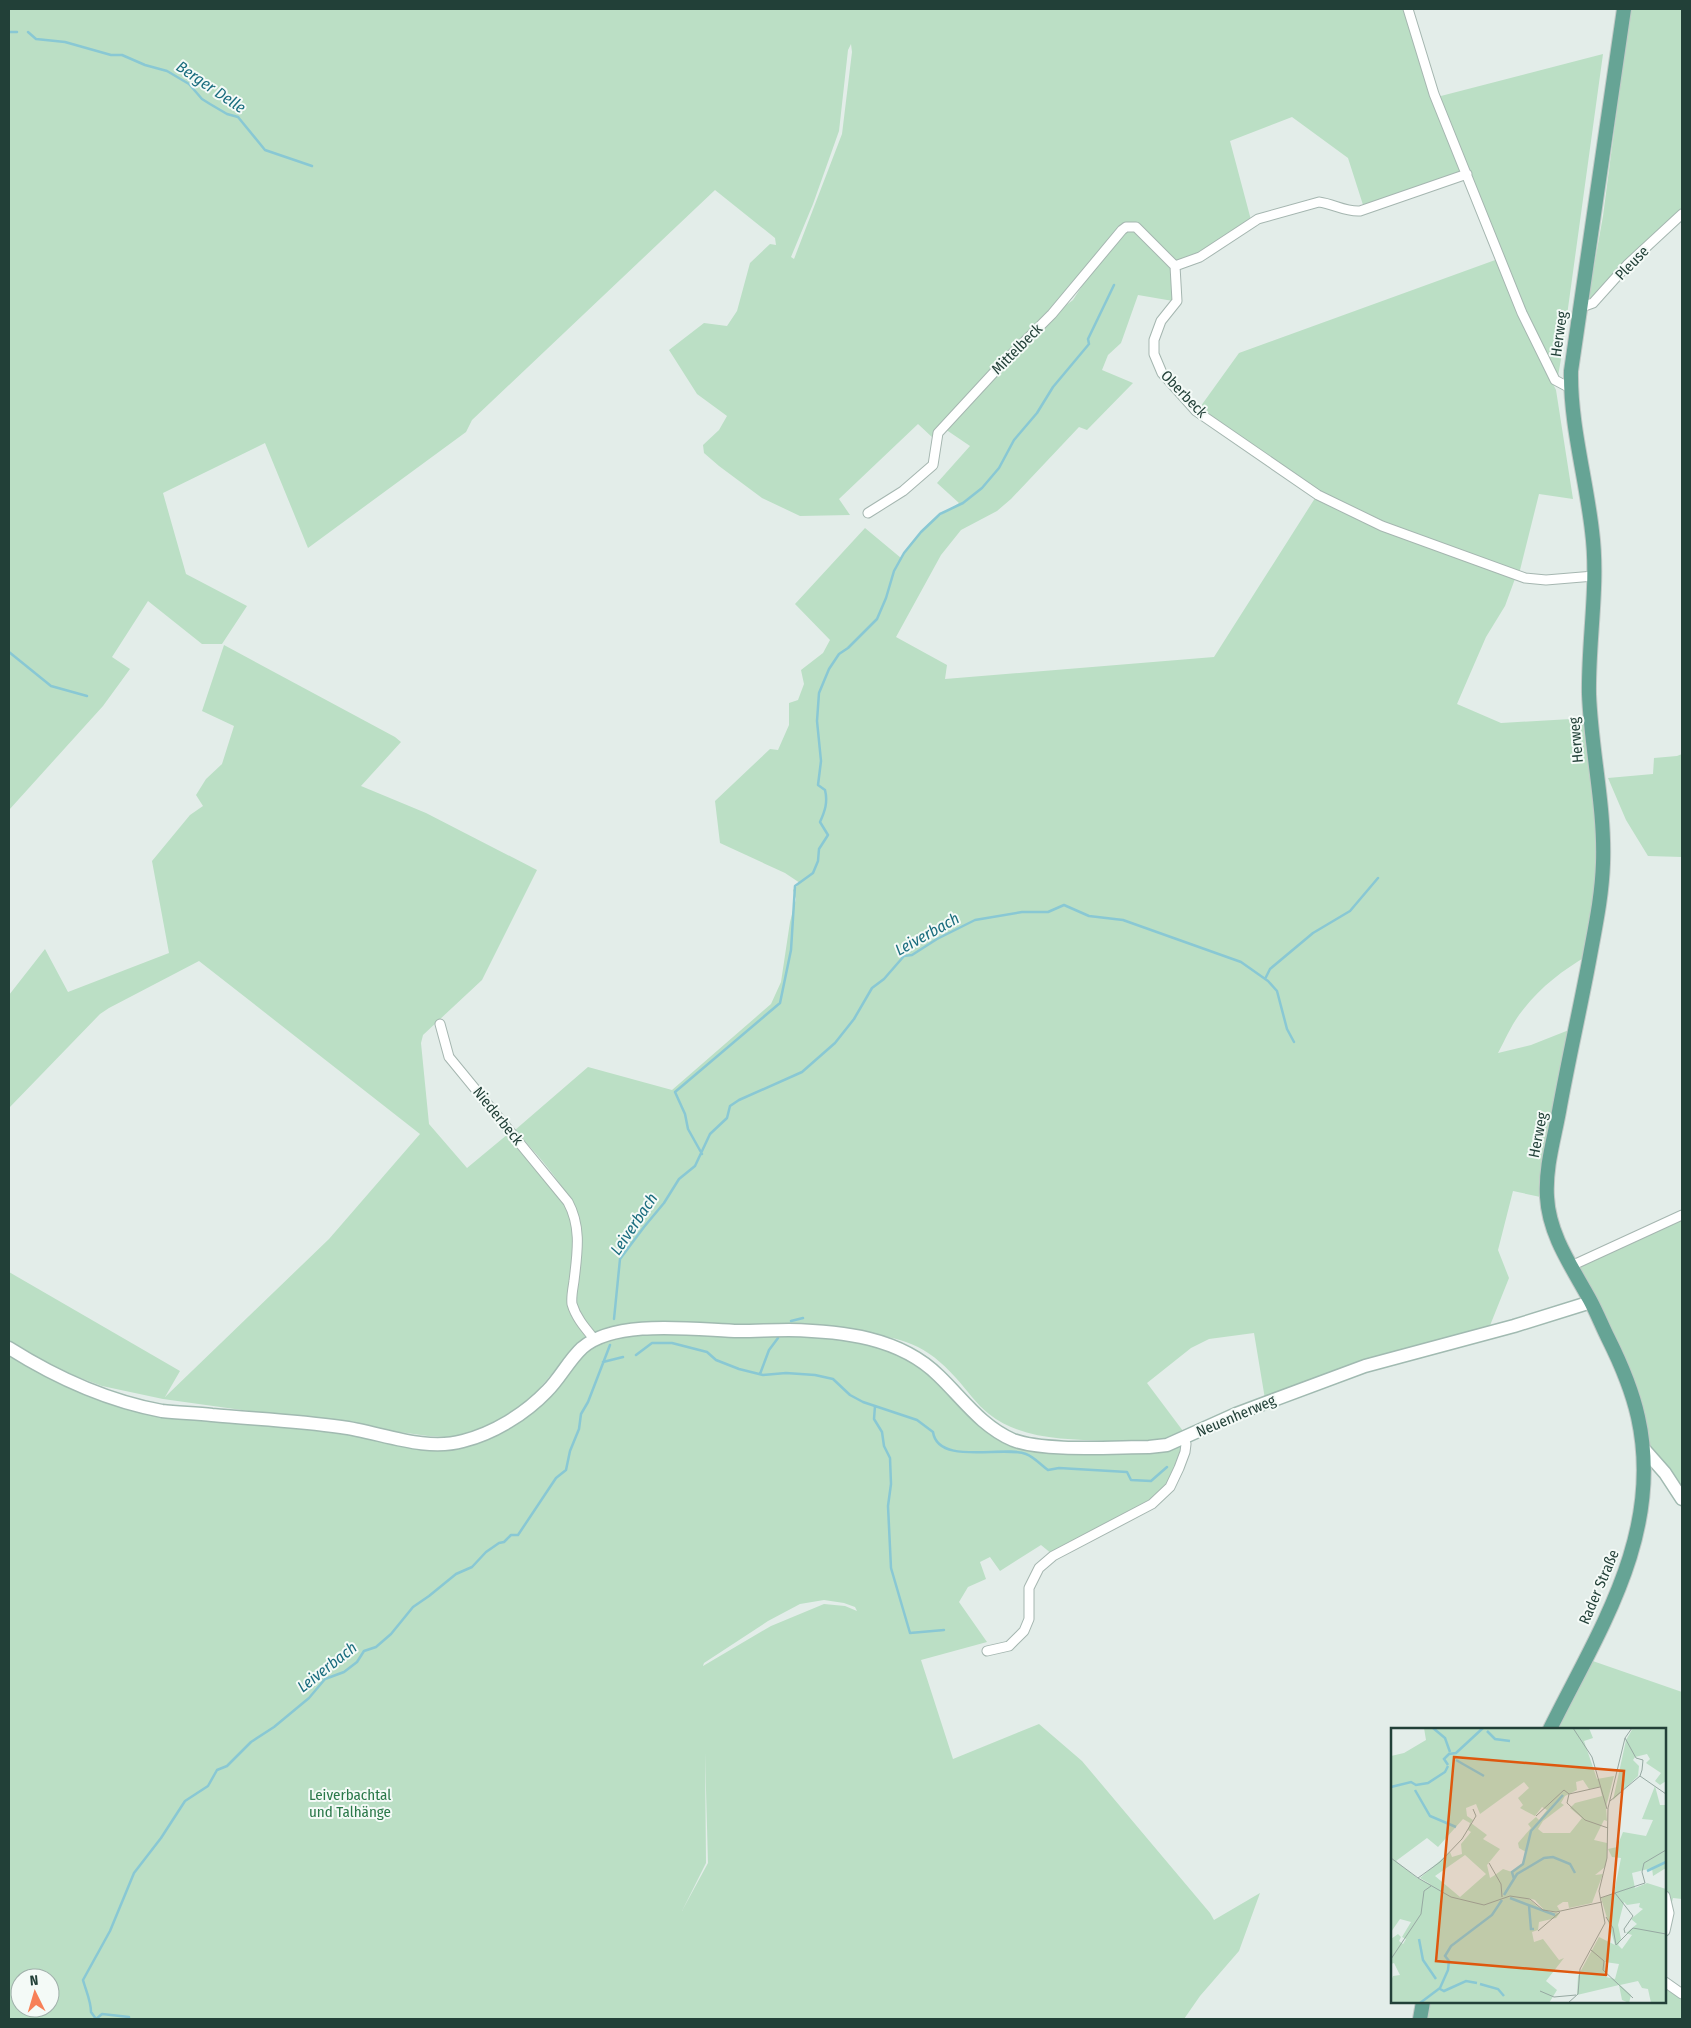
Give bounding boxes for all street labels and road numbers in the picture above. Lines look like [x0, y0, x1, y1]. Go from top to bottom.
street label: Pleuse [1611, 242, 1653, 284]
street label: Herweg [1547, 310, 1571, 358]
street label: Mittelbeck [988, 320, 1046, 378]
street label: Oberbeck [1157, 367, 1211, 421]
street label: Herweg [1565, 716, 1587, 764]
street label: Niederbeck [469, 1083, 527, 1149]
street label: Herweg [1525, 1111, 1551, 1159]
street label: Neuenherweg [1194, 1391, 1278, 1441]
street label: Rader Straße [1575, 1547, 1623, 1627]

